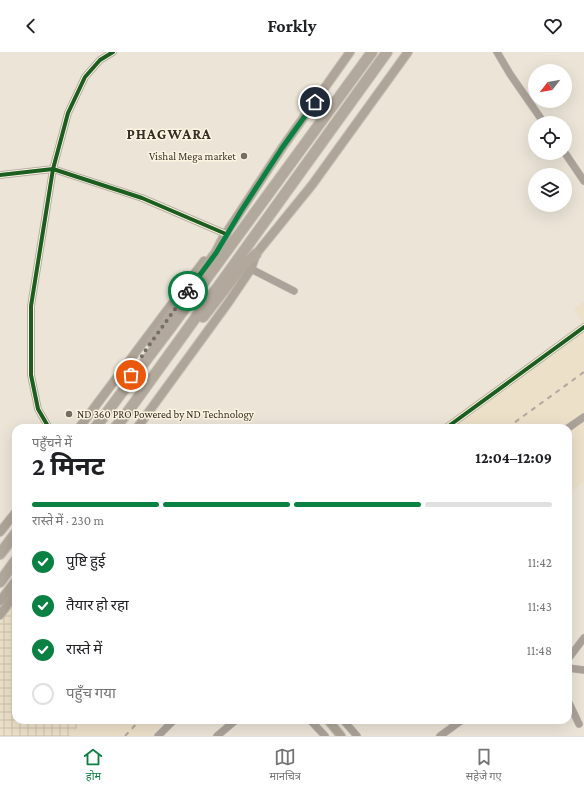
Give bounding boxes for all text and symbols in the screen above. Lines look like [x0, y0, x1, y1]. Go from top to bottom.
icon: back [20, 15, 42, 37]
icon: heart [542, 15, 564, 37]
text: Forkly [267, 16, 317, 36]
north arrow [528, 64, 572, 108]
map controls [528, 64, 572, 212]
pin [298, 85, 332, 119]
icon: home [304, 91, 326, 113]
button: locate [528, 116, 572, 160]
district label: PHAGWARA [126, 126, 212, 142]
place label: Vishal Mega market [149, 150, 236, 163]
marker: Vishal Mega market [239, 151, 249, 161]
button: layers [528, 168, 572, 212]
courier [168, 271, 208, 311]
icon: bike [177, 280, 199, 302]
pin [114, 358, 148, 392]
icon: bag [120, 364, 142, 386]
place label: ND 360 PRO Powered by ND Technology [77, 408, 255, 421]
marker: ND 360 PRO Powered by ND Technology [64, 409, 74, 419]
text: पहुँचने में [32, 435, 72, 450]
text: 12:04–12:09 [475, 450, 552, 466]
text: 2 मिनट [32, 452, 105, 481]
text: रास्ते में · 230 m [32, 513, 104, 528]
icon: check [32, 551, 54, 573]
text: पुष्टि हुई [66, 553, 105, 569]
text: 11:42 [528, 555, 552, 570]
icon: check [32, 595, 54, 617]
text: तैयार हो रहा [66, 597, 129, 613]
text: 11:43 [528, 599, 552, 614]
icon: check [32, 639, 54, 661]
text: रास्ते में [66, 641, 102, 657]
text: 11:48 [527, 643, 552, 658]
text: पहुँच गया [66, 685, 116, 701]
tab: होम [82, 746, 104, 784]
tab: मानचित्र [269, 746, 301, 784]
tab: सहेजे गए [466, 746, 502, 784]

